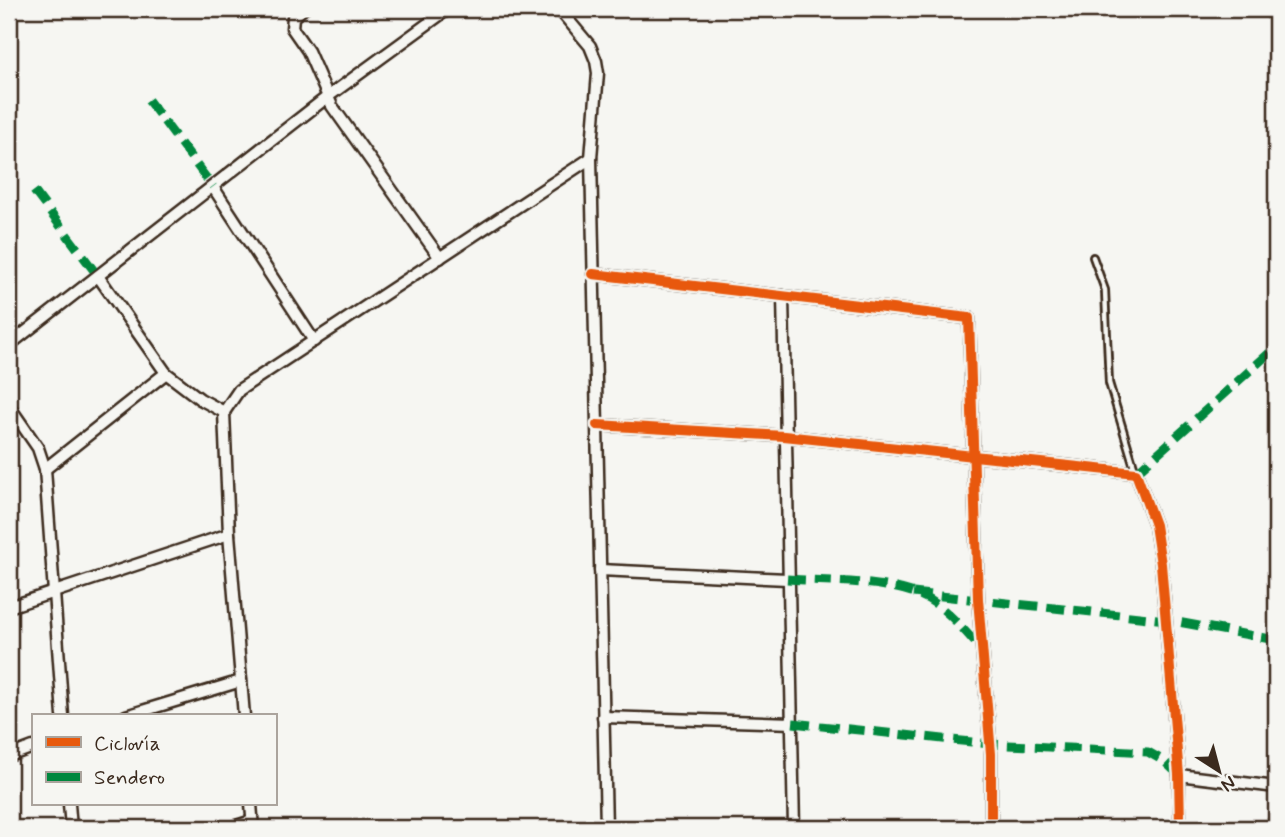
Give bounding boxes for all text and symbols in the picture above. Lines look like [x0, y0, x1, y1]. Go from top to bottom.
legend [32, 714, 276, 806]
text: Ciclovía [94, 730, 161, 758]
north arrow [1184, 736, 1254, 806]
text: Sendero [94, 764, 165, 792]
text: N [1216, 770, 1241, 797]

